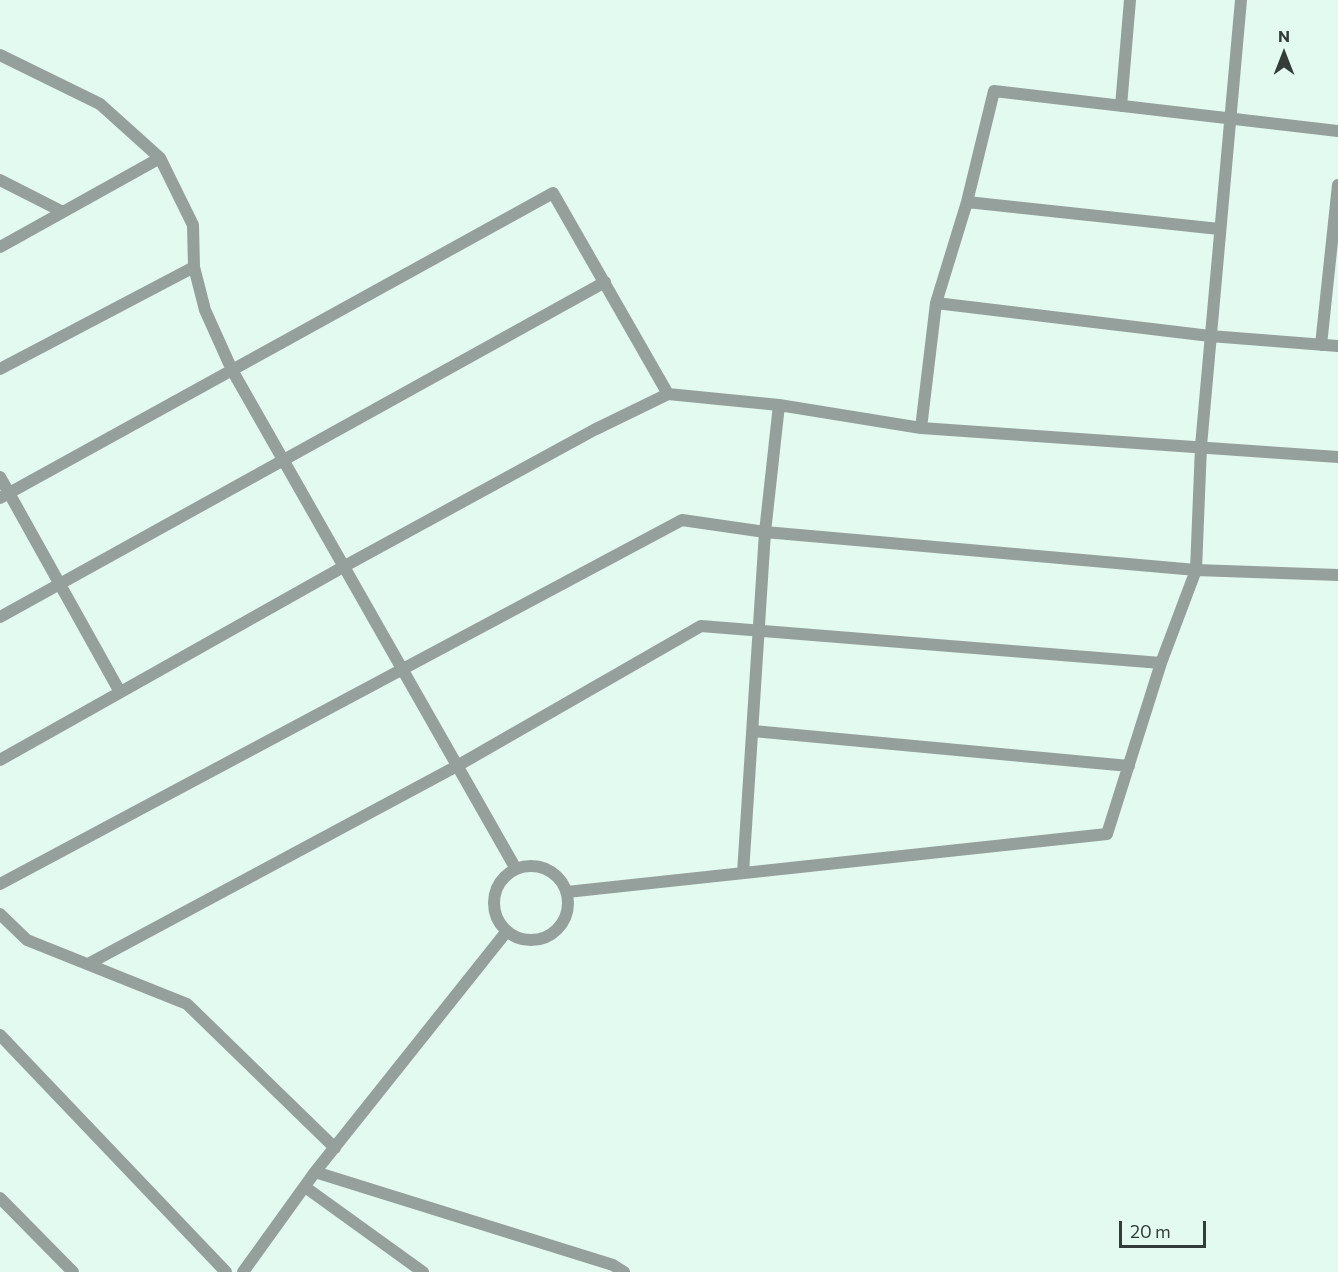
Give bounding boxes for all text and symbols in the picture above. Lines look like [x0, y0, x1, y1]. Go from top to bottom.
north arrow [1254, 24, 1314, 84]
text: N [1278, 26, 1290, 45]
scale bar [1122, 1209, 1209, 1247]
text: 20 m [1130, 1220, 1171, 1242]

